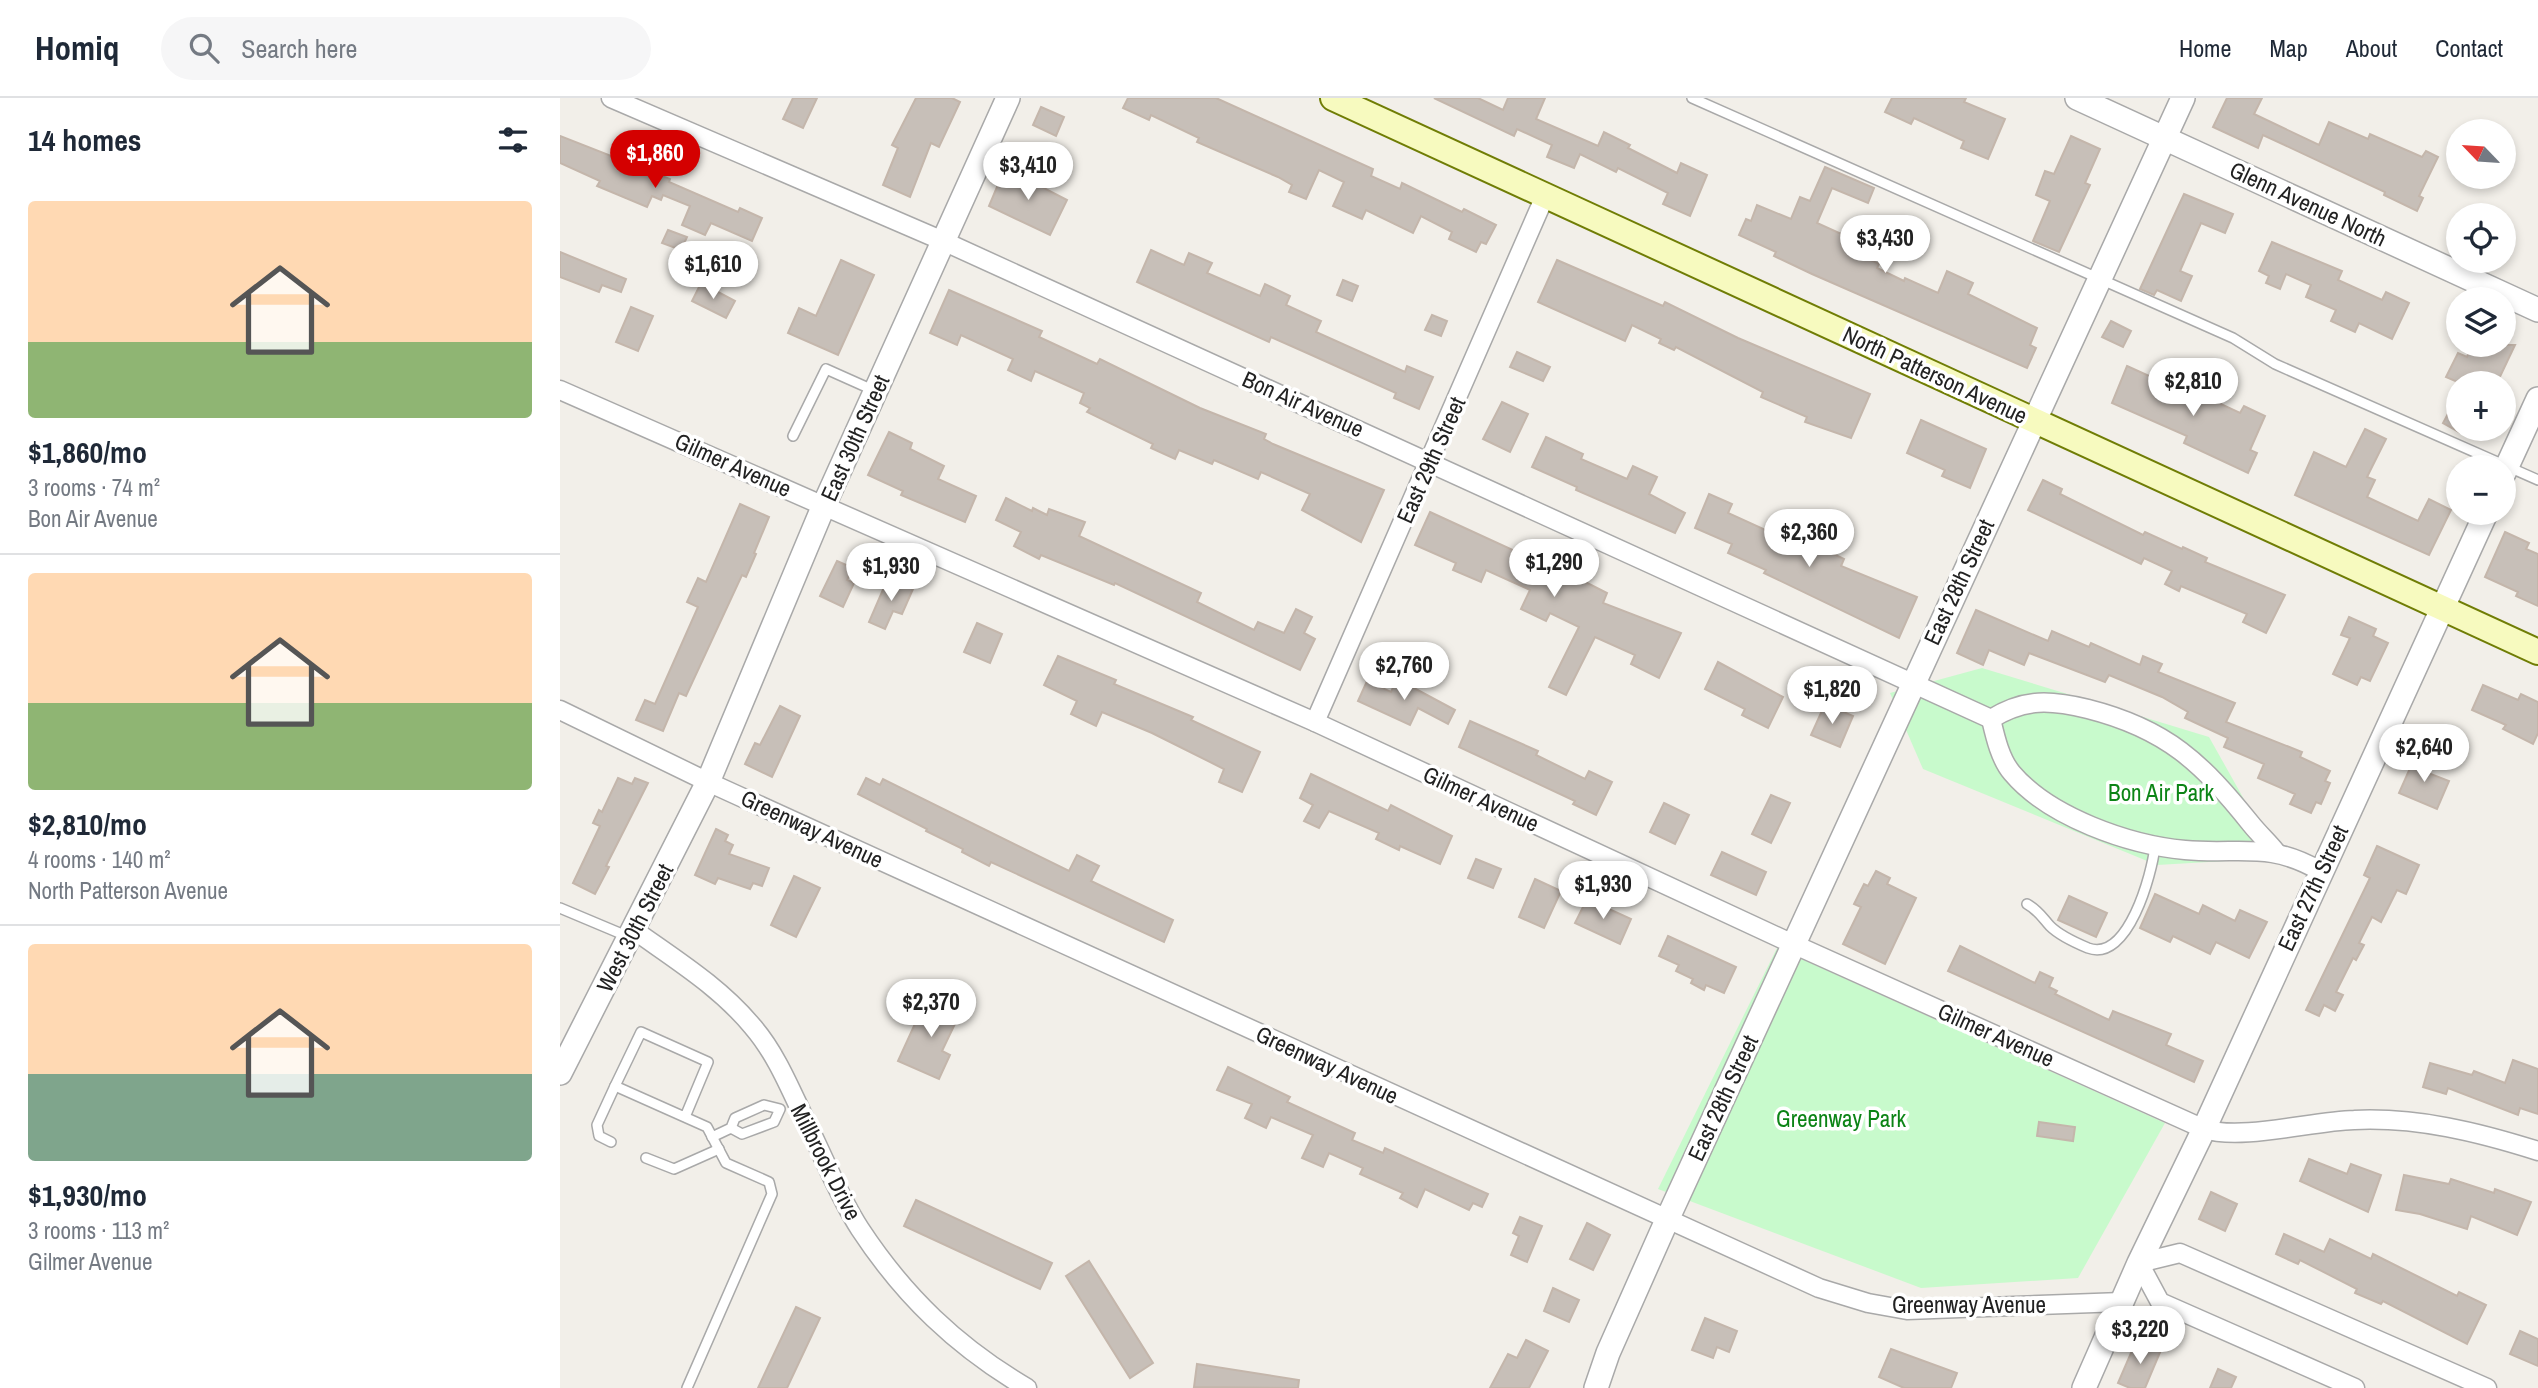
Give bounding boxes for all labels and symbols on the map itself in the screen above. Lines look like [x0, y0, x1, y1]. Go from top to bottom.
north arrow [2446, 119, 2516, 189]
pin: $1,860 [598, 130, 712, 190]
pin: $3,410 [971, 142, 1085, 202]
street label: Glenn Avenue North [2225, 154, 2392, 253]
pin: $3,430 [1828, 216, 1942, 275]
pin: $1,610 [656, 242, 770, 301]
street label: North Patterson Avenue [1838, 318, 2032, 431]
pin: $2,810 [2136, 358, 2250, 418]
street label: Bon Air Avenue [1238, 363, 1369, 444]
street label: East 30th Street [813, 370, 896, 506]
street label: East 29th Street [1389, 392, 1472, 528]
street label: Gilmer Avenue [670, 425, 796, 504]
pin: $2,360 [1752, 510, 1866, 569]
street label: East 28th Street [1916, 514, 2001, 650]
pin: $1,290 [1497, 540, 1611, 599]
pin: $1,930 [834, 544, 948, 603]
pin: $2,760 [1347, 642, 1461, 702]
pin: $1,820 [1775, 666, 1889, 726]
pin: $2,640 [2367, 724, 2481, 784]
street label: Gilmer Avenue [1418, 758, 1544, 839]
park label: Bon Air Park [2108, 777, 2215, 808]
street label: Greenway Avenue [736, 782, 888, 875]
street label: East 27th Street [2270, 820, 2355, 956]
street label: West 30th Street [589, 858, 680, 997]
pin: $1,930 [1546, 862, 1660, 921]
pin: $2,370 [874, 979, 988, 1039]
street label: Gilmer Avenue [1933, 995, 2059, 1074]
street label: Greenway Avenue [1251, 1018, 1403, 1111]
street label: East 28th Street [1680, 1030, 1765, 1166]
street label: Millbrook Drive [784, 1098, 869, 1225]
park label: Greenway Park [1776, 1103, 1907, 1134]
street label: Greenway Avenue [1892, 1289, 2046, 1320]
pin: $3,220 [2083, 1306, 2197, 1366]

